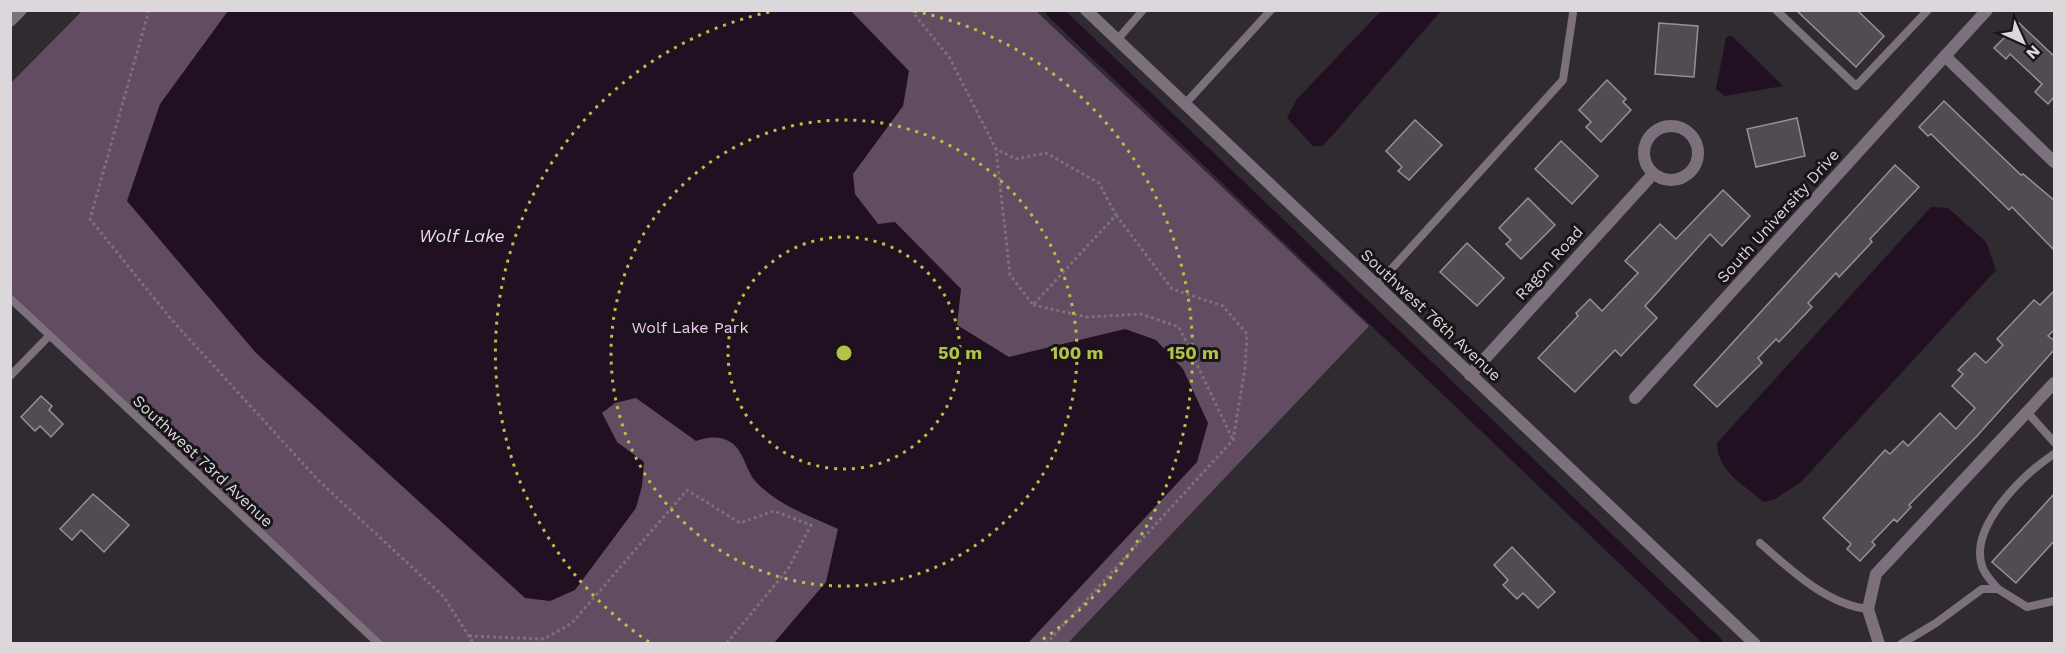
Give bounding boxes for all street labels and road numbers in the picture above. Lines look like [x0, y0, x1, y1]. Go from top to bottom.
street label: South University Drive [1713, 145, 1843, 287]
street label: Ragon Road [1511, 222, 1587, 304]
street label: Southwest 76th Avenue [1357, 245, 1505, 385]
street label: Southwest 73rd Avenue [129, 391, 277, 531]

